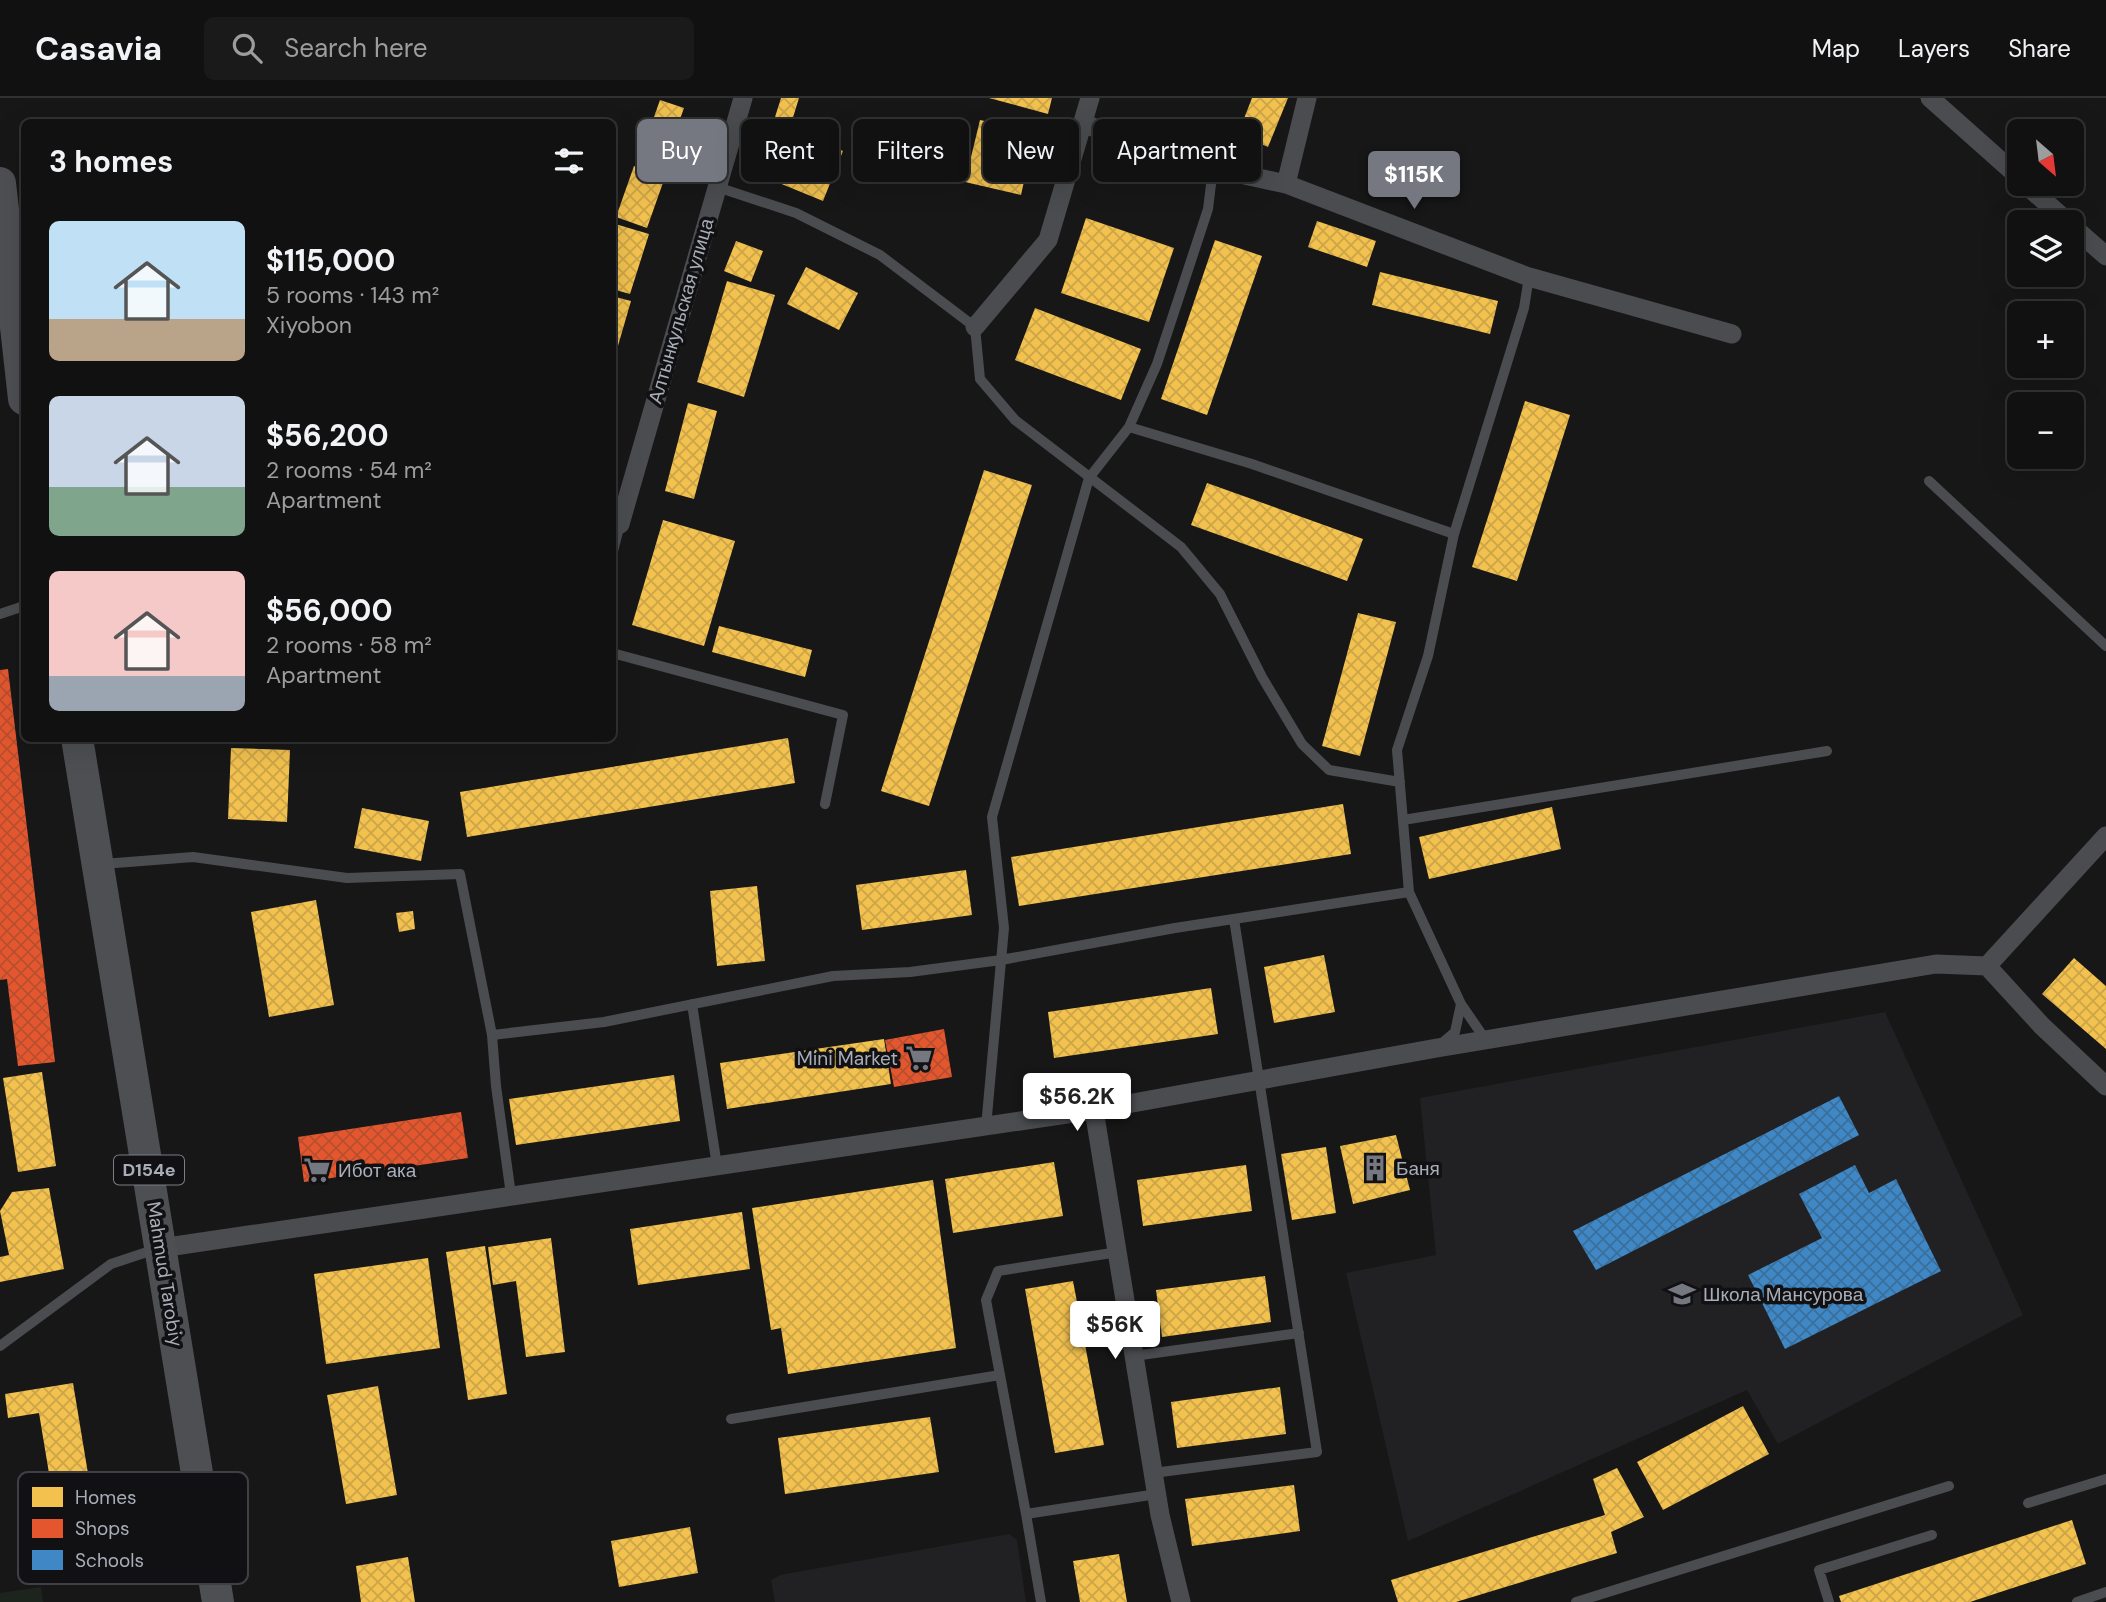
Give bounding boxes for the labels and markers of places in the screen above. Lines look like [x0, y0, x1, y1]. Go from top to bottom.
pin: $115K [1365, 152, 1463, 211]
supermarket icon: Mini Market [904, 1043, 934, 1073]
place label: Mini Market [797, 1046, 898, 1071]
pin: $56.2K [1020, 1074, 1134, 1133]
building icon: Баня [1360, 1153, 1390, 1183]
supermarket icon: Ибот ака [302, 1155, 332, 1185]
place label: Баня [1396, 1156, 1440, 1181]
place label: Ибот ака [338, 1158, 417, 1183]
school or university icon: Школа Мансурова [1667, 1279, 1697, 1309]
place label: Школа Мансурова [1703, 1282, 1864, 1307]
pin: $56K [1074, 1302, 1156, 1361]

